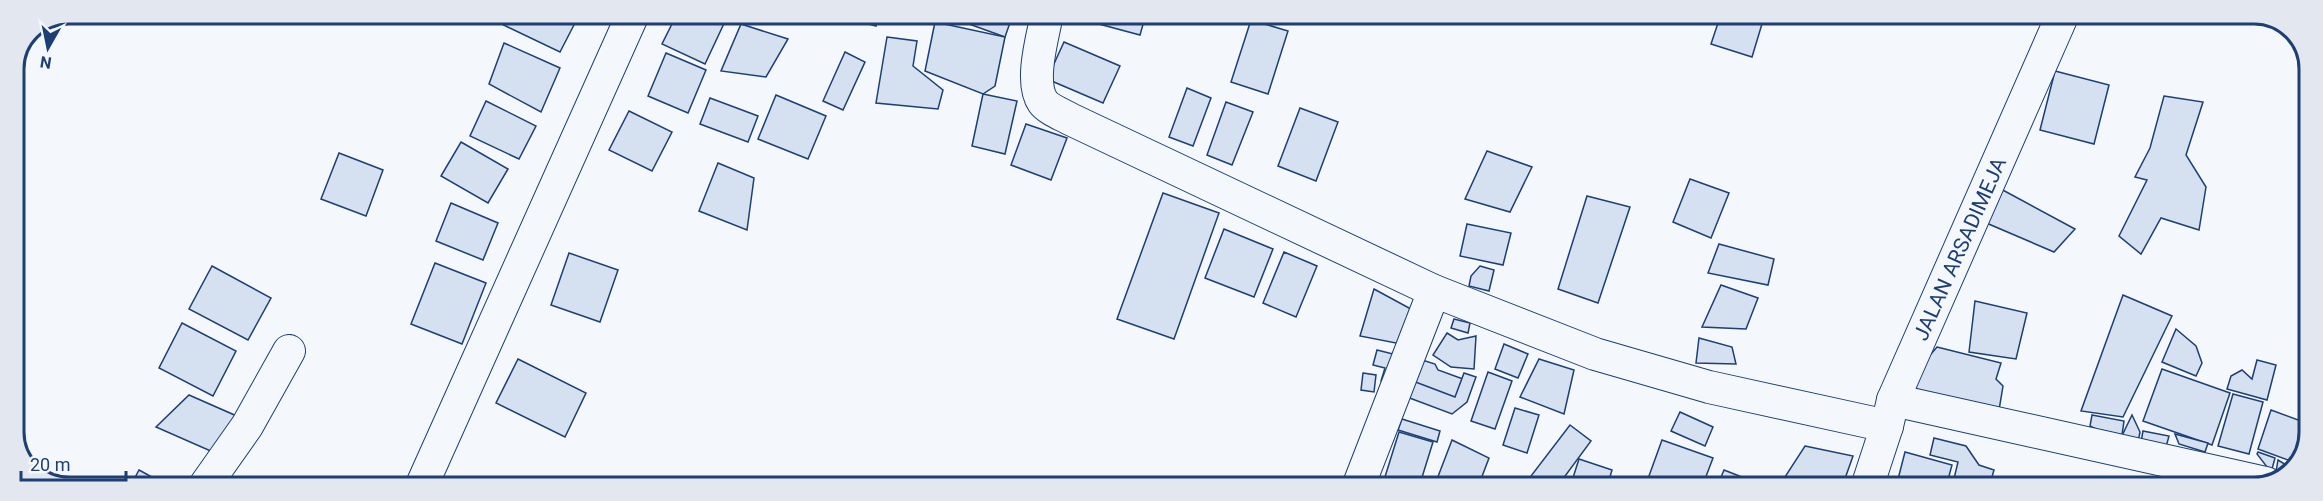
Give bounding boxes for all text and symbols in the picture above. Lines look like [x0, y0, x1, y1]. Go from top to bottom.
north arrow [18, 18, 78, 78]
text: N [39, 52, 53, 73]
street label: JALAN ARSADIMEJA [1909, 153, 2011, 344]
scale bar [21, 444, 126, 482]
text: 20 m [30, 454, 70, 475]

